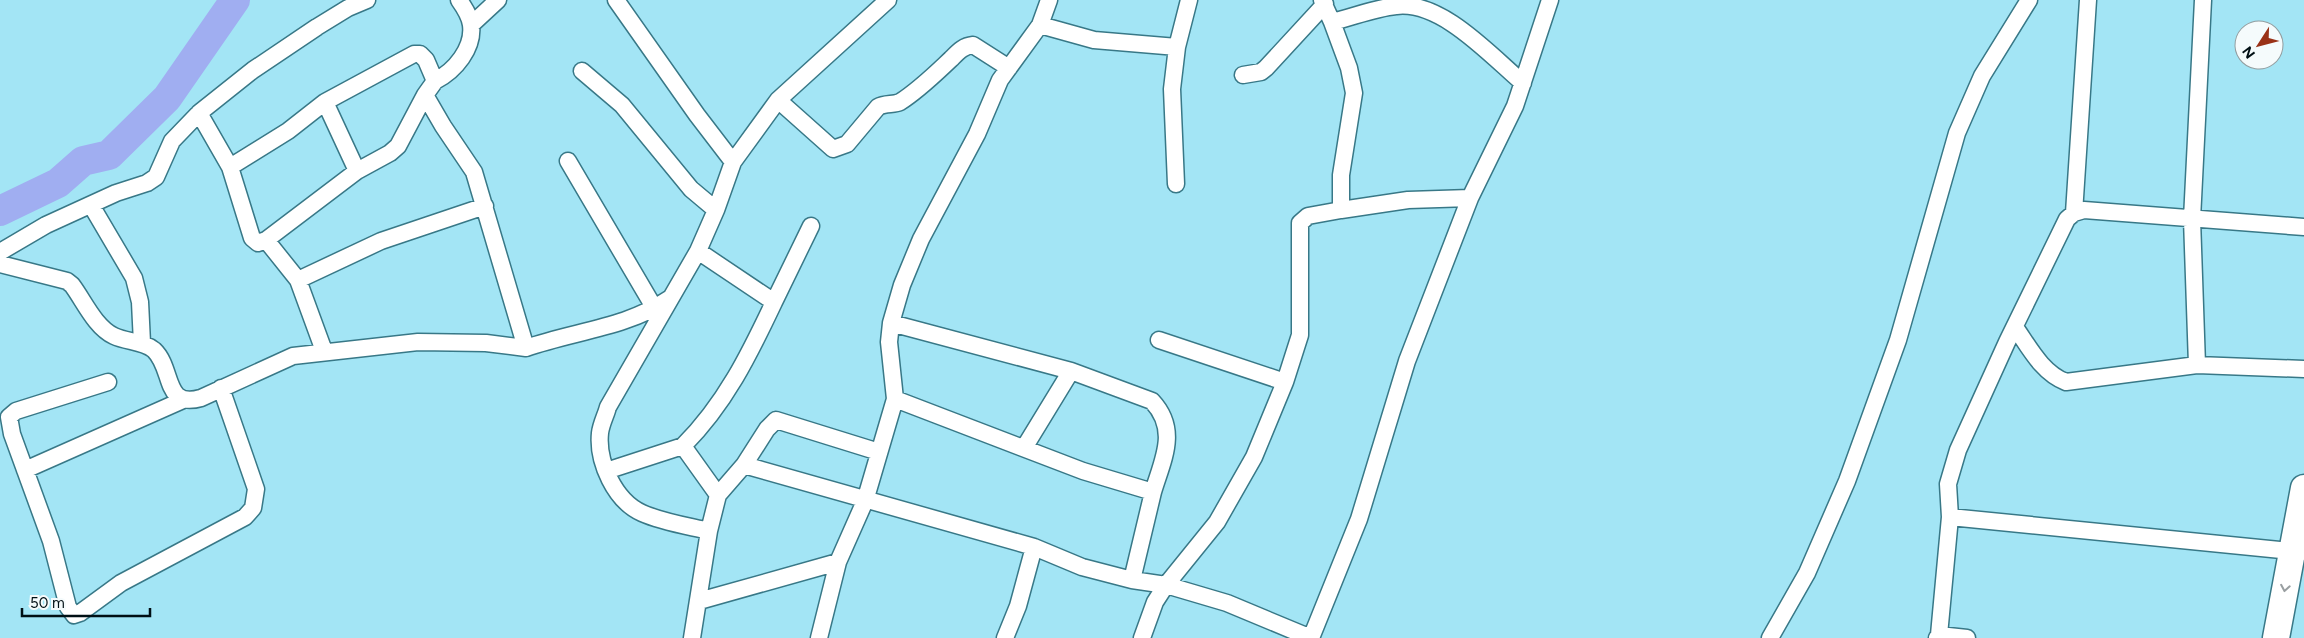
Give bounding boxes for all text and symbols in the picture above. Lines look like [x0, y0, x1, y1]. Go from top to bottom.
north arrow [2234, 20, 2284, 70]
text: N [2239, 43, 2259, 62]
one-way arrow [2280, 583, 2290, 592]
scale bar [22, 586, 150, 618]
text: 50 m [30, 594, 65, 612]

